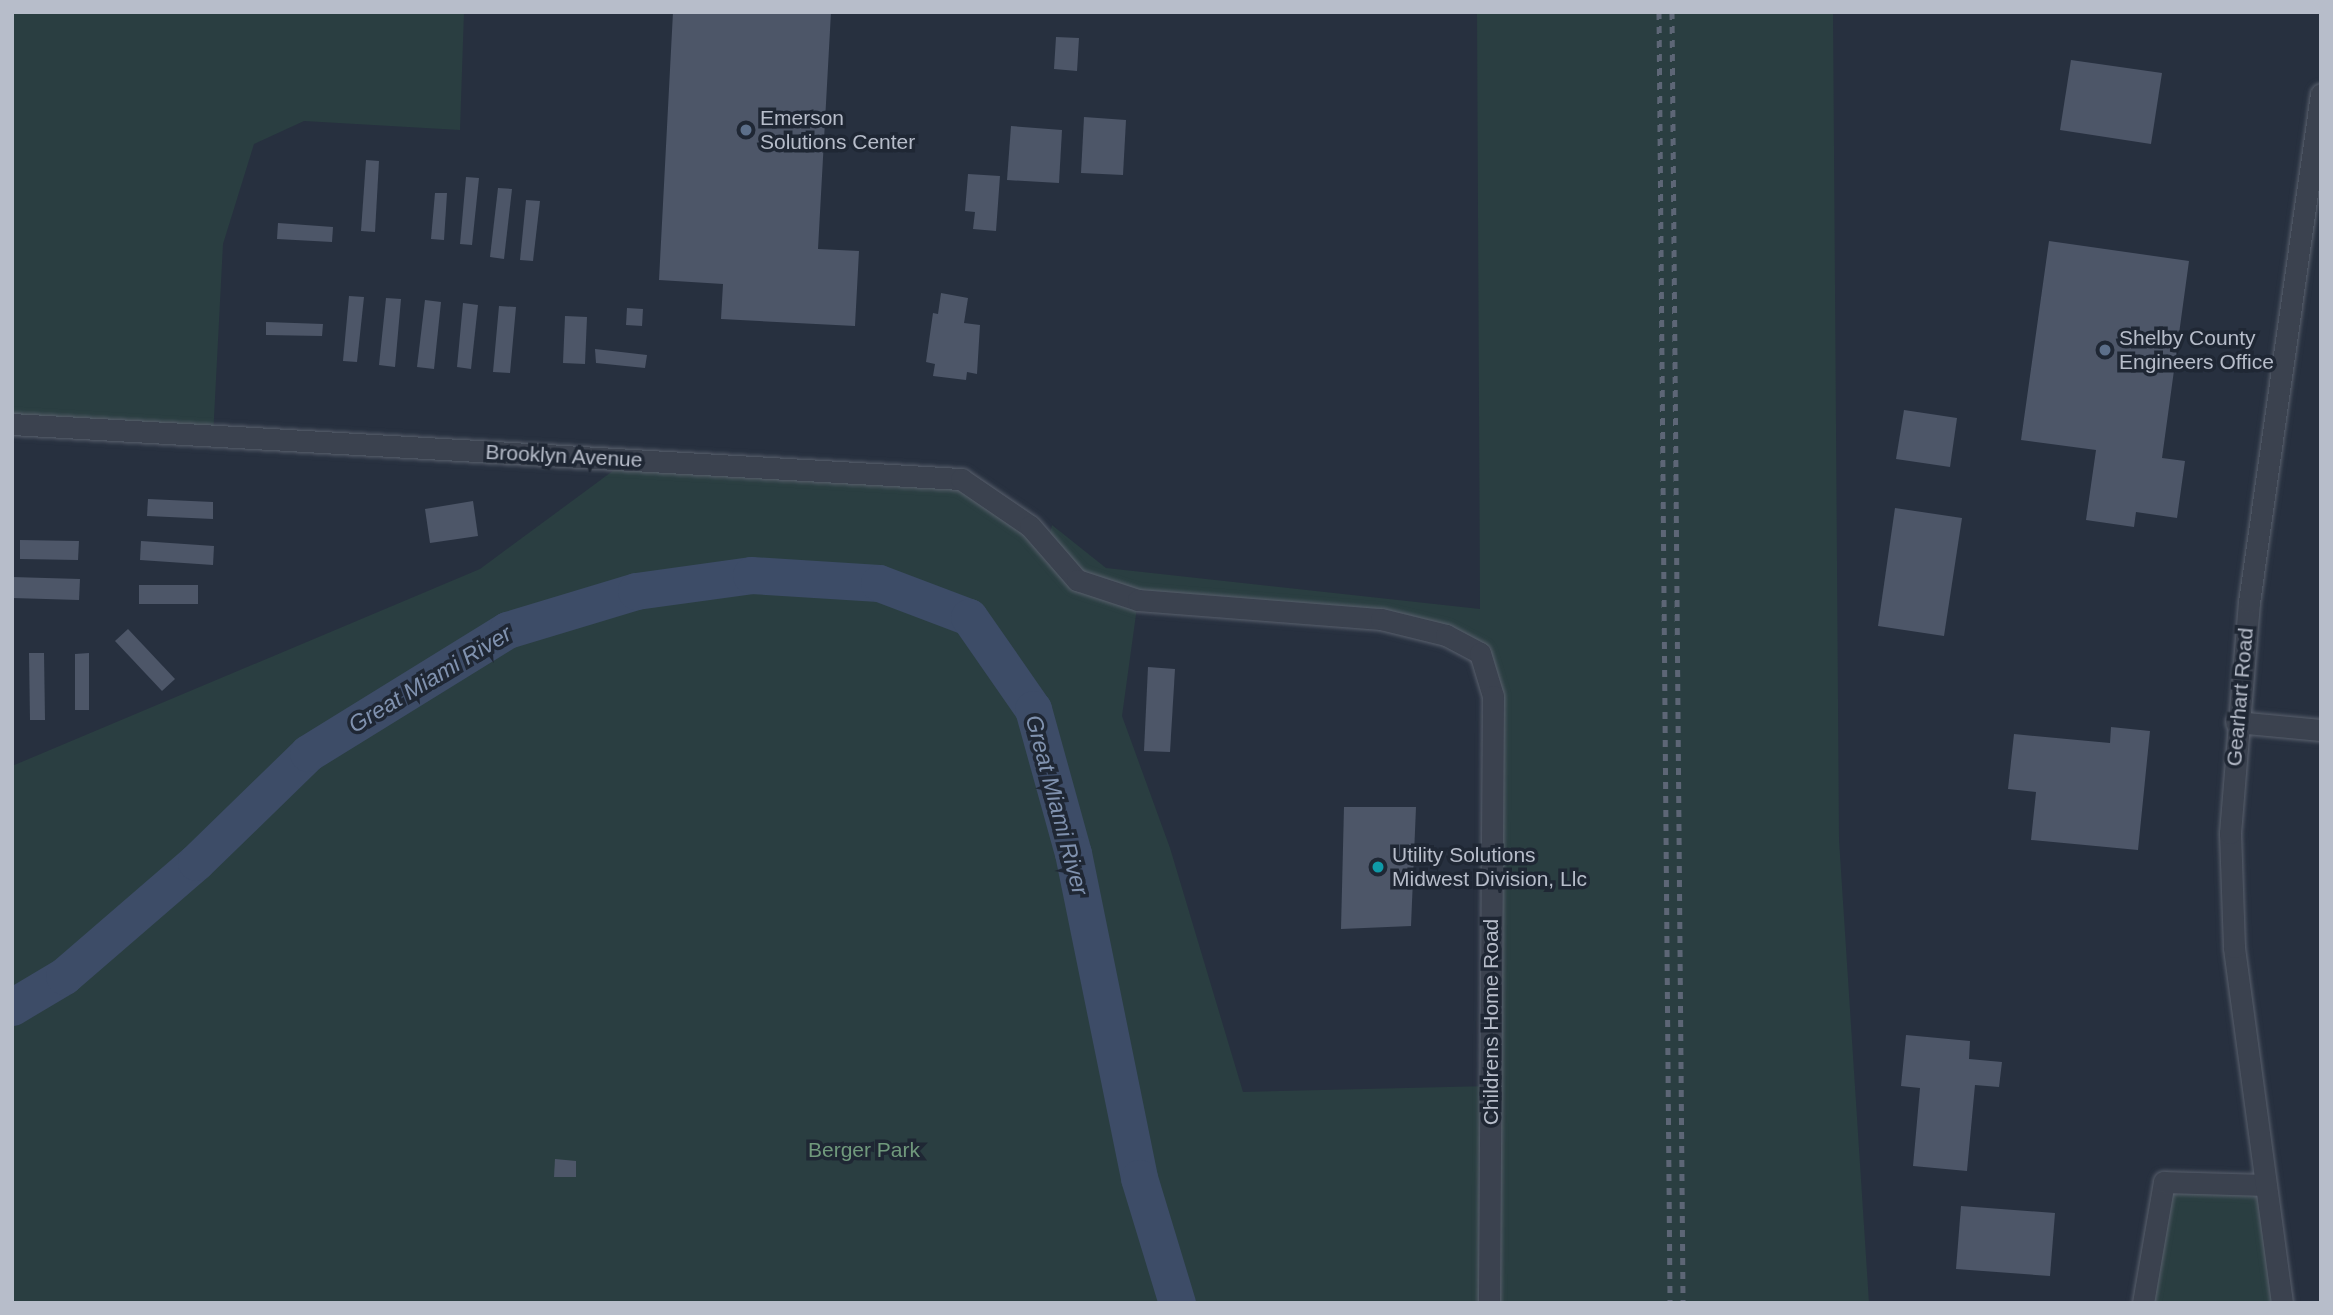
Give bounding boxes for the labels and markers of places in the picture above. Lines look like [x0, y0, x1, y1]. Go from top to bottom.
place label: Emerson Solutions Center [760, 105, 915, 155]
marker: Emerson Solutions Center [738, 122, 754, 138]
place label: Shelby County Engineers Office [2119, 325, 2274, 375]
marker: Shelby County Engineers Office [2097, 342, 2113, 358]
place label: Utility Solutions Midwest Division, Llc [1392, 842, 1587, 892]
marker: Utility Solutions Midwest Division, Llc [1370, 859, 1386, 875]

